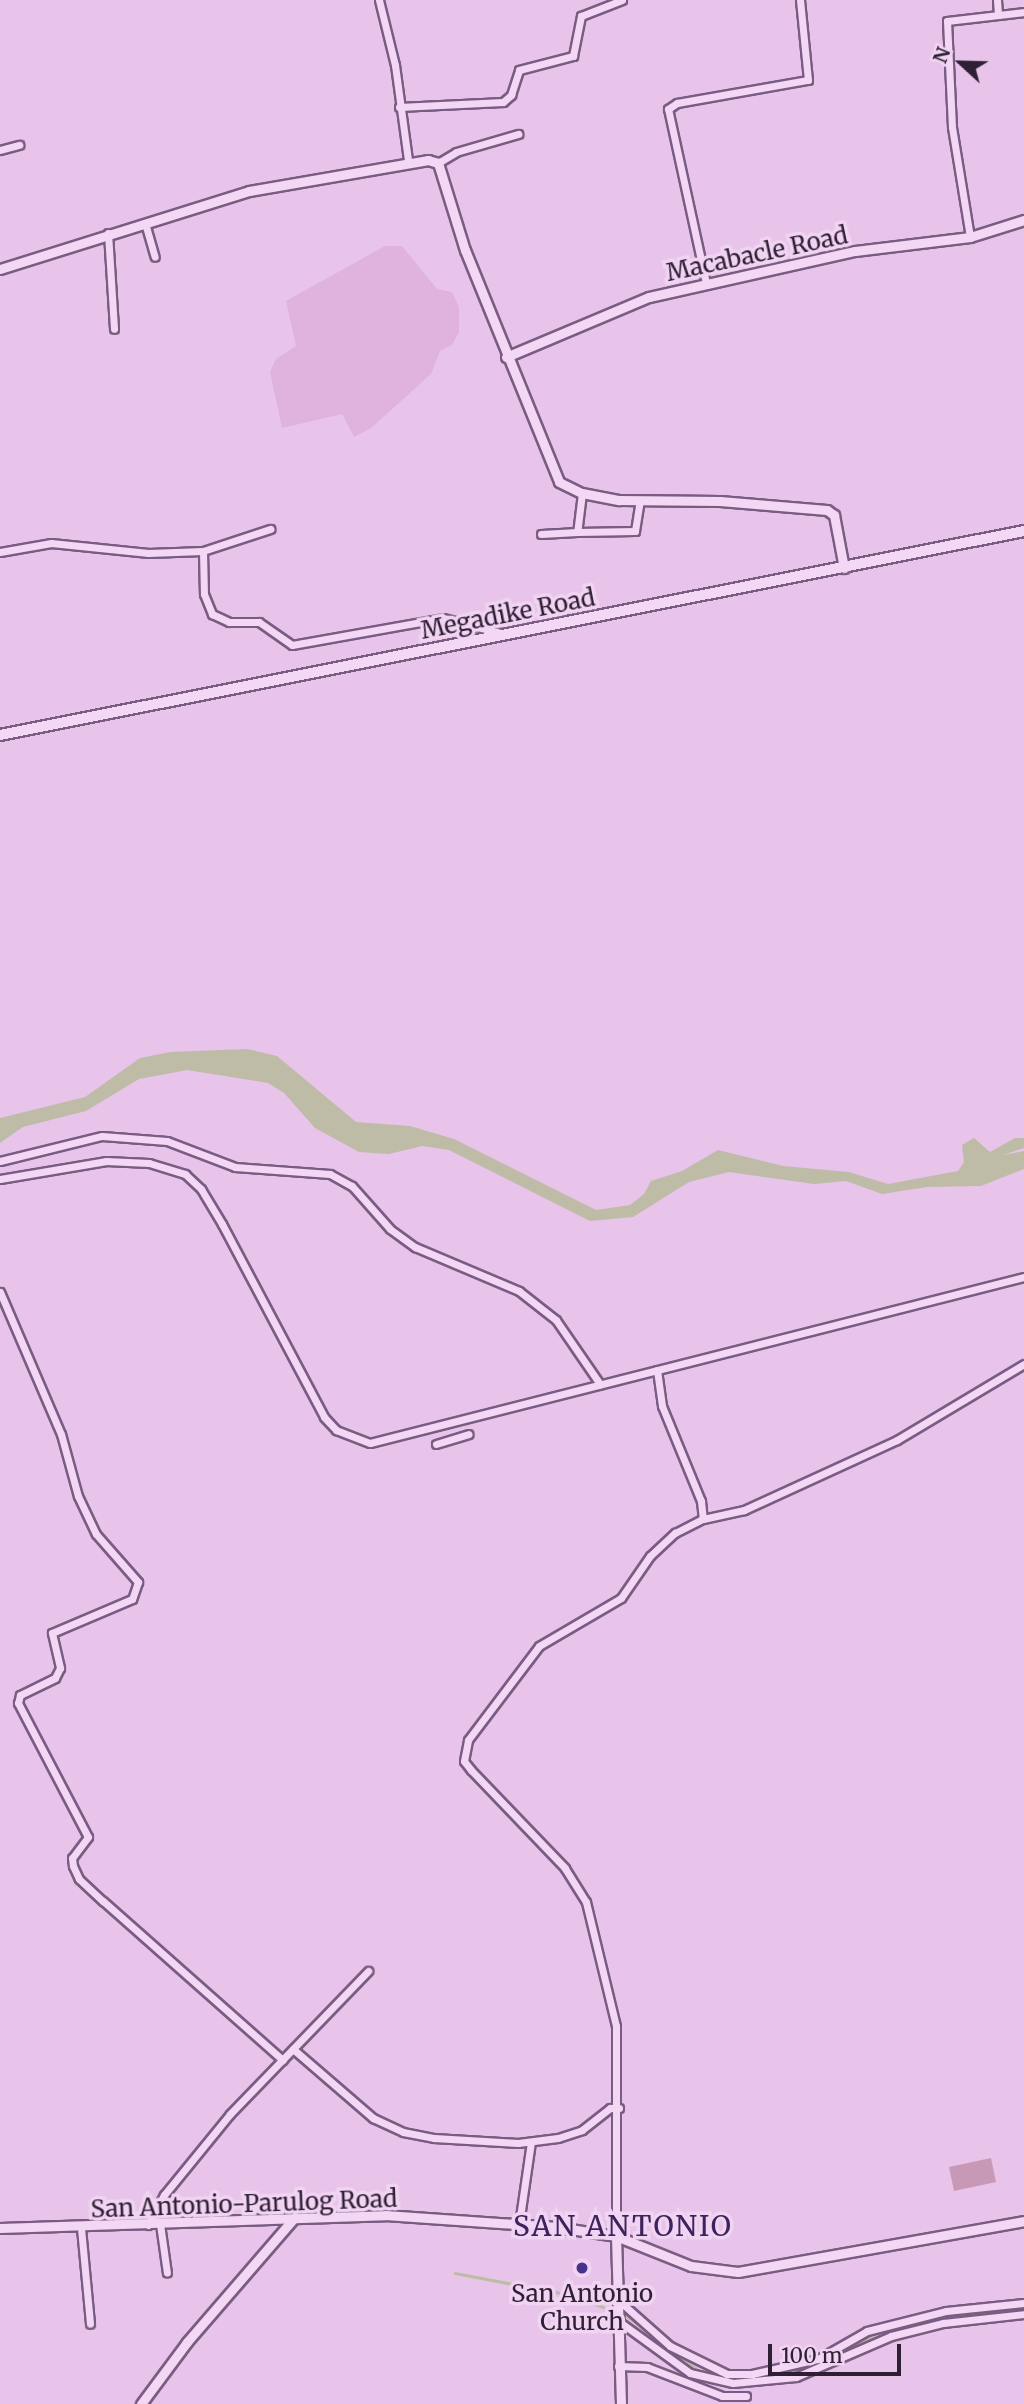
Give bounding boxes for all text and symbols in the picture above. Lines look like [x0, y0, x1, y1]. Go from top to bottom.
north arrow [926, 28, 996, 98]
text: N [928, 44, 955, 67]
street label: Macabacle Road [664, 221, 850, 287]
street label: Megadike Road [418, 583, 598, 645]
street label: San Antonio-Parulog Road [90, 2184, 398, 2224]
district label: SAN ANTONIO [514, 2209, 732, 2243]
marker: San Antonio Church [574, 2260, 590, 2276]
place label: San Antonio Church [511, 2280, 653, 2336]
scale bar [772, 2330, 905, 2374]
text: 100 m [781, 2342, 843, 2369]

